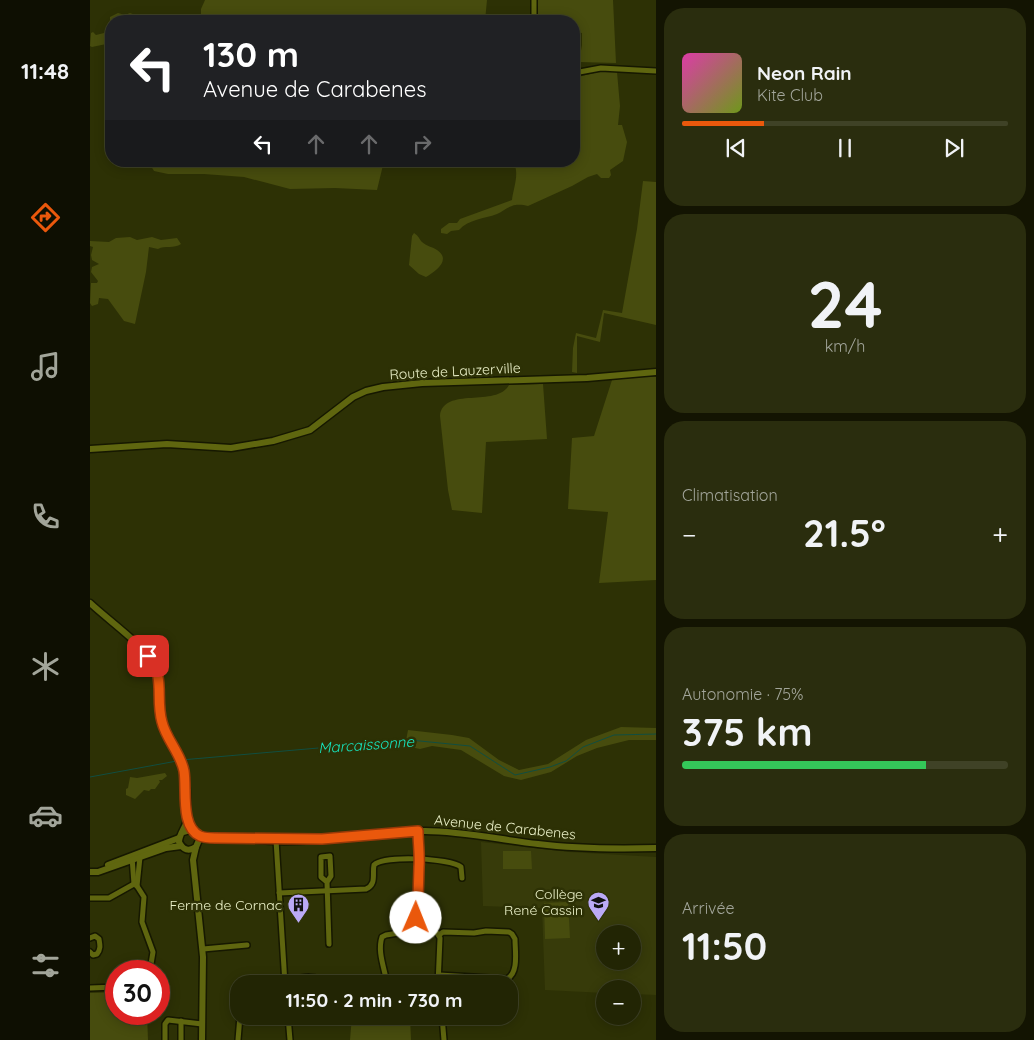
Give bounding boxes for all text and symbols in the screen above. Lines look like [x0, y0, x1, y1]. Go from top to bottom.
text: 130 m [203, 32, 299, 76]
icon: left [120, 35, 185, 100]
text: 11:48 [21, 57, 69, 85]
text: Neon Rain [757, 61, 852, 85]
text: Avenue de Carabenes [203, 75, 426, 103]
text: Kite Club [757, 85, 823, 105]
icon: left [249, 130, 277, 158]
icon: ahead [302, 130, 330, 158]
icon: ahead [355, 130, 383, 158]
icon: right [408, 130, 436, 158]
icon: previous [722, 134, 750, 162]
icon: pause [831, 134, 859, 162]
icon: next [940, 134, 968, 162]
icon: directions [28, 200, 63, 235]
text: 24 [807, 263, 883, 344]
text: km/h [825, 336, 865, 356]
icon: music [28, 349, 63, 384]
street label: Route de Lauzerville [389, 359, 521, 383]
text: Climatisation [682, 485, 778, 505]
icon: phone [28, 499, 63, 534]
text: 21.5° [803, 509, 886, 557]
text: − [682, 517, 697, 552]
text: + [992, 517, 1008, 552]
pin [127, 635, 169, 677]
icon: arrive [134, 642, 162, 670]
icon: climate [28, 649, 63, 684]
text: Autonomie · 75% [682, 684, 803, 704]
text: 375 km [682, 708, 812, 756]
water label: Marcaissonne [317, 732, 415, 757]
icon: car [28, 798, 63, 833]
street label: Avenue de Carabenes [433, 811, 577, 843]
place label: Collège René Cassin [504, 885, 583, 919]
school or university icon: Collège René Cassin [587, 890, 611, 921]
position arrow [389, 891, 441, 943]
building icon: Ferme de Cornac [286, 893, 310, 924]
place label: Ferme de Cornac [169, 896, 282, 914]
text: Arrivée [682, 898, 735, 918]
text: 11:50 [682, 922, 767, 970]
map controls [596, 925, 641, 1025]
button: + [596, 925, 641, 970]
icon: filters [28, 948, 63, 983]
speed limit sign: 30 [105, 960, 170, 1025]
button: − [596, 980, 641, 1025]
text: 11:50 · 2 min · 730 m [286, 988, 462, 1012]

